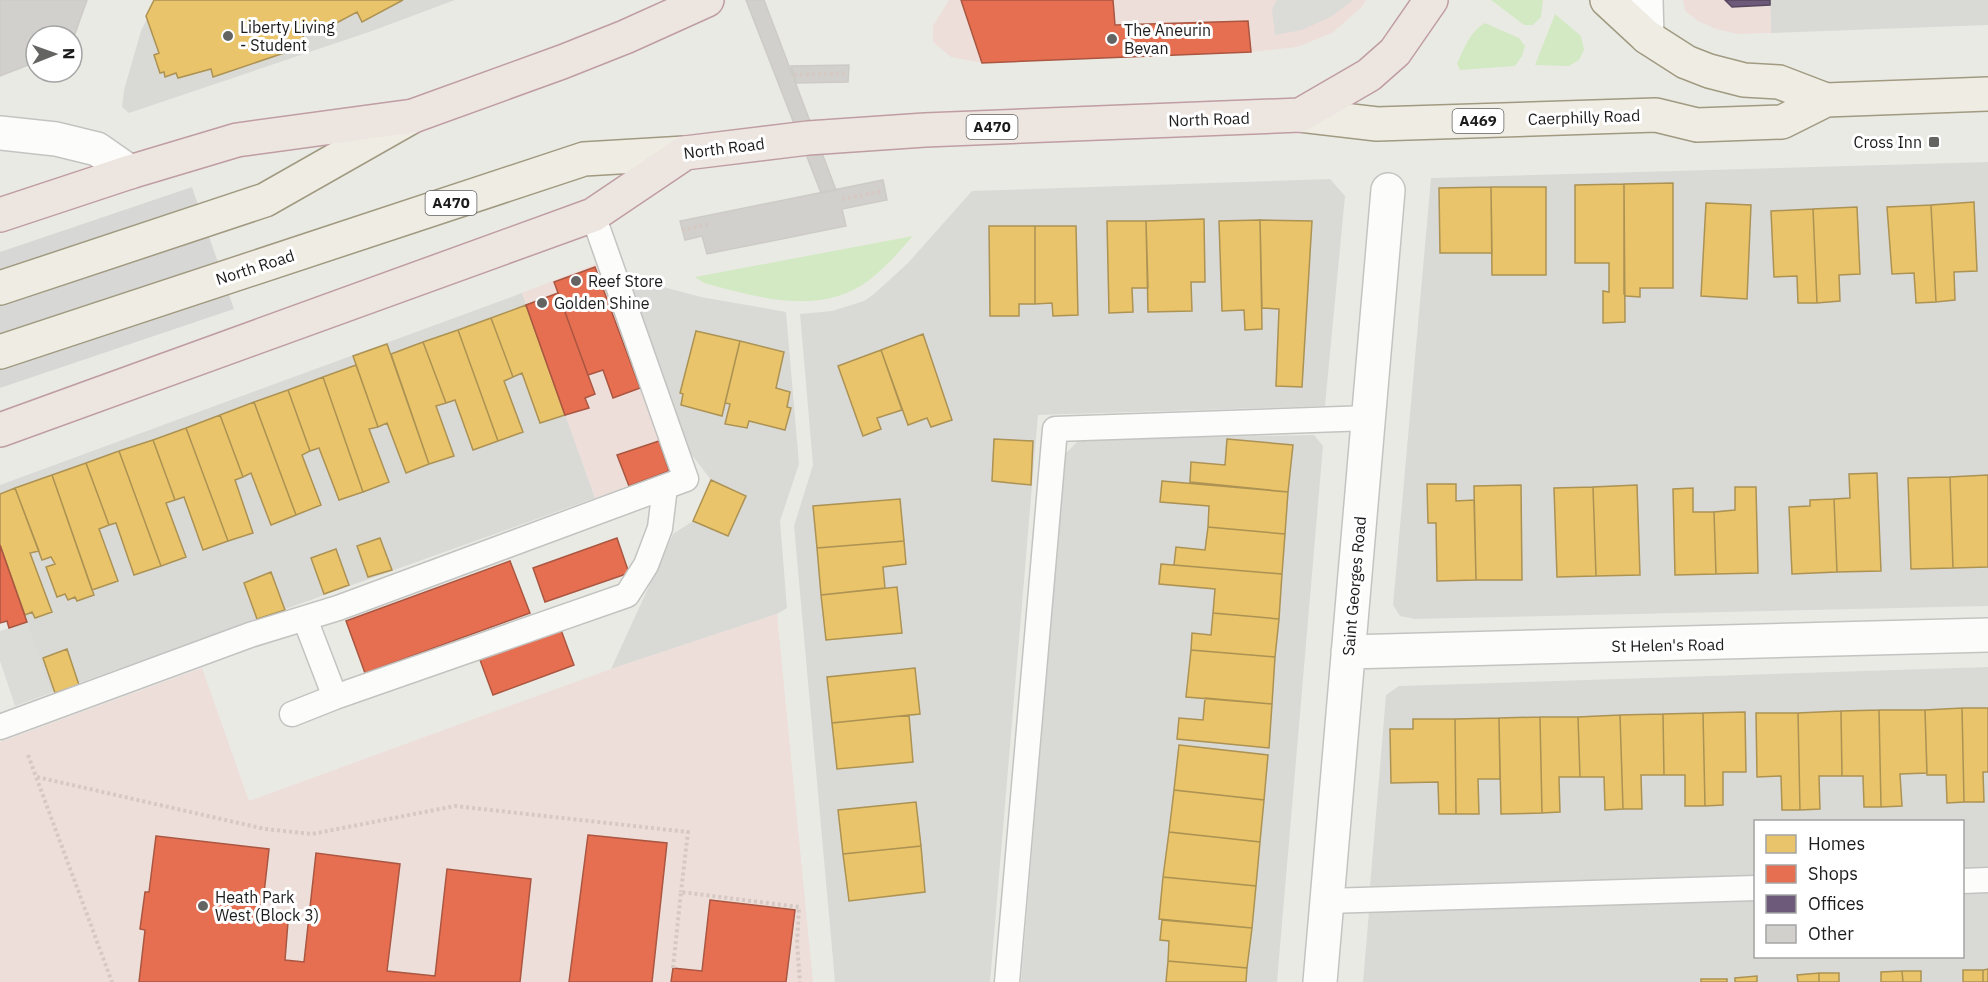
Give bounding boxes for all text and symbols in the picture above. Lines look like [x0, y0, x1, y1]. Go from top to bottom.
place label: Liberty Living - Student [240, 17, 335, 55]
place label: The Aneurin Bevan [1124, 20, 1211, 58]
north arrow [24, 24, 84, 84]
marker: Liberty Living - Student [221, 29, 235, 43]
marker: The Aneurin Bevan [1105, 32, 1119, 46]
text: N [59, 48, 79, 60]
street label: Caerphilly Road [1527, 105, 1641, 129]
street label: North Road [1168, 108, 1250, 130]
road number: A469 [1452, 109, 1504, 133]
road number: A470 [966, 115, 1018, 139]
place label: Cross Inn [1853, 132, 1922, 152]
street label: North Road [682, 133, 766, 163]
marker: Cross Inn [1927, 135, 1941, 149]
road number: A470 [426, 191, 476, 215]
street label: North Road [213, 245, 297, 289]
place label: Reef Store [588, 271, 663, 291]
marker: Reef Store [569, 274, 583, 288]
place label: Golden Shine [554, 293, 650, 313]
marker: Golden Shine [535, 296, 549, 310]
street label: Saint Georges Road [1338, 515, 1370, 657]
street label: St Helen's Road [1611, 634, 1725, 656]
legend [1754, 820, 1964, 958]
text: Homes [1808, 832, 1865, 855]
text: Shops [1808, 862, 1858, 885]
place label: Heath Park West (Block 3) [215, 887, 319, 925]
text: Offices [1808, 892, 1864, 915]
marker: Heath Park West (Block 3) [196, 899, 210, 913]
text: Other [1808, 922, 1854, 945]

